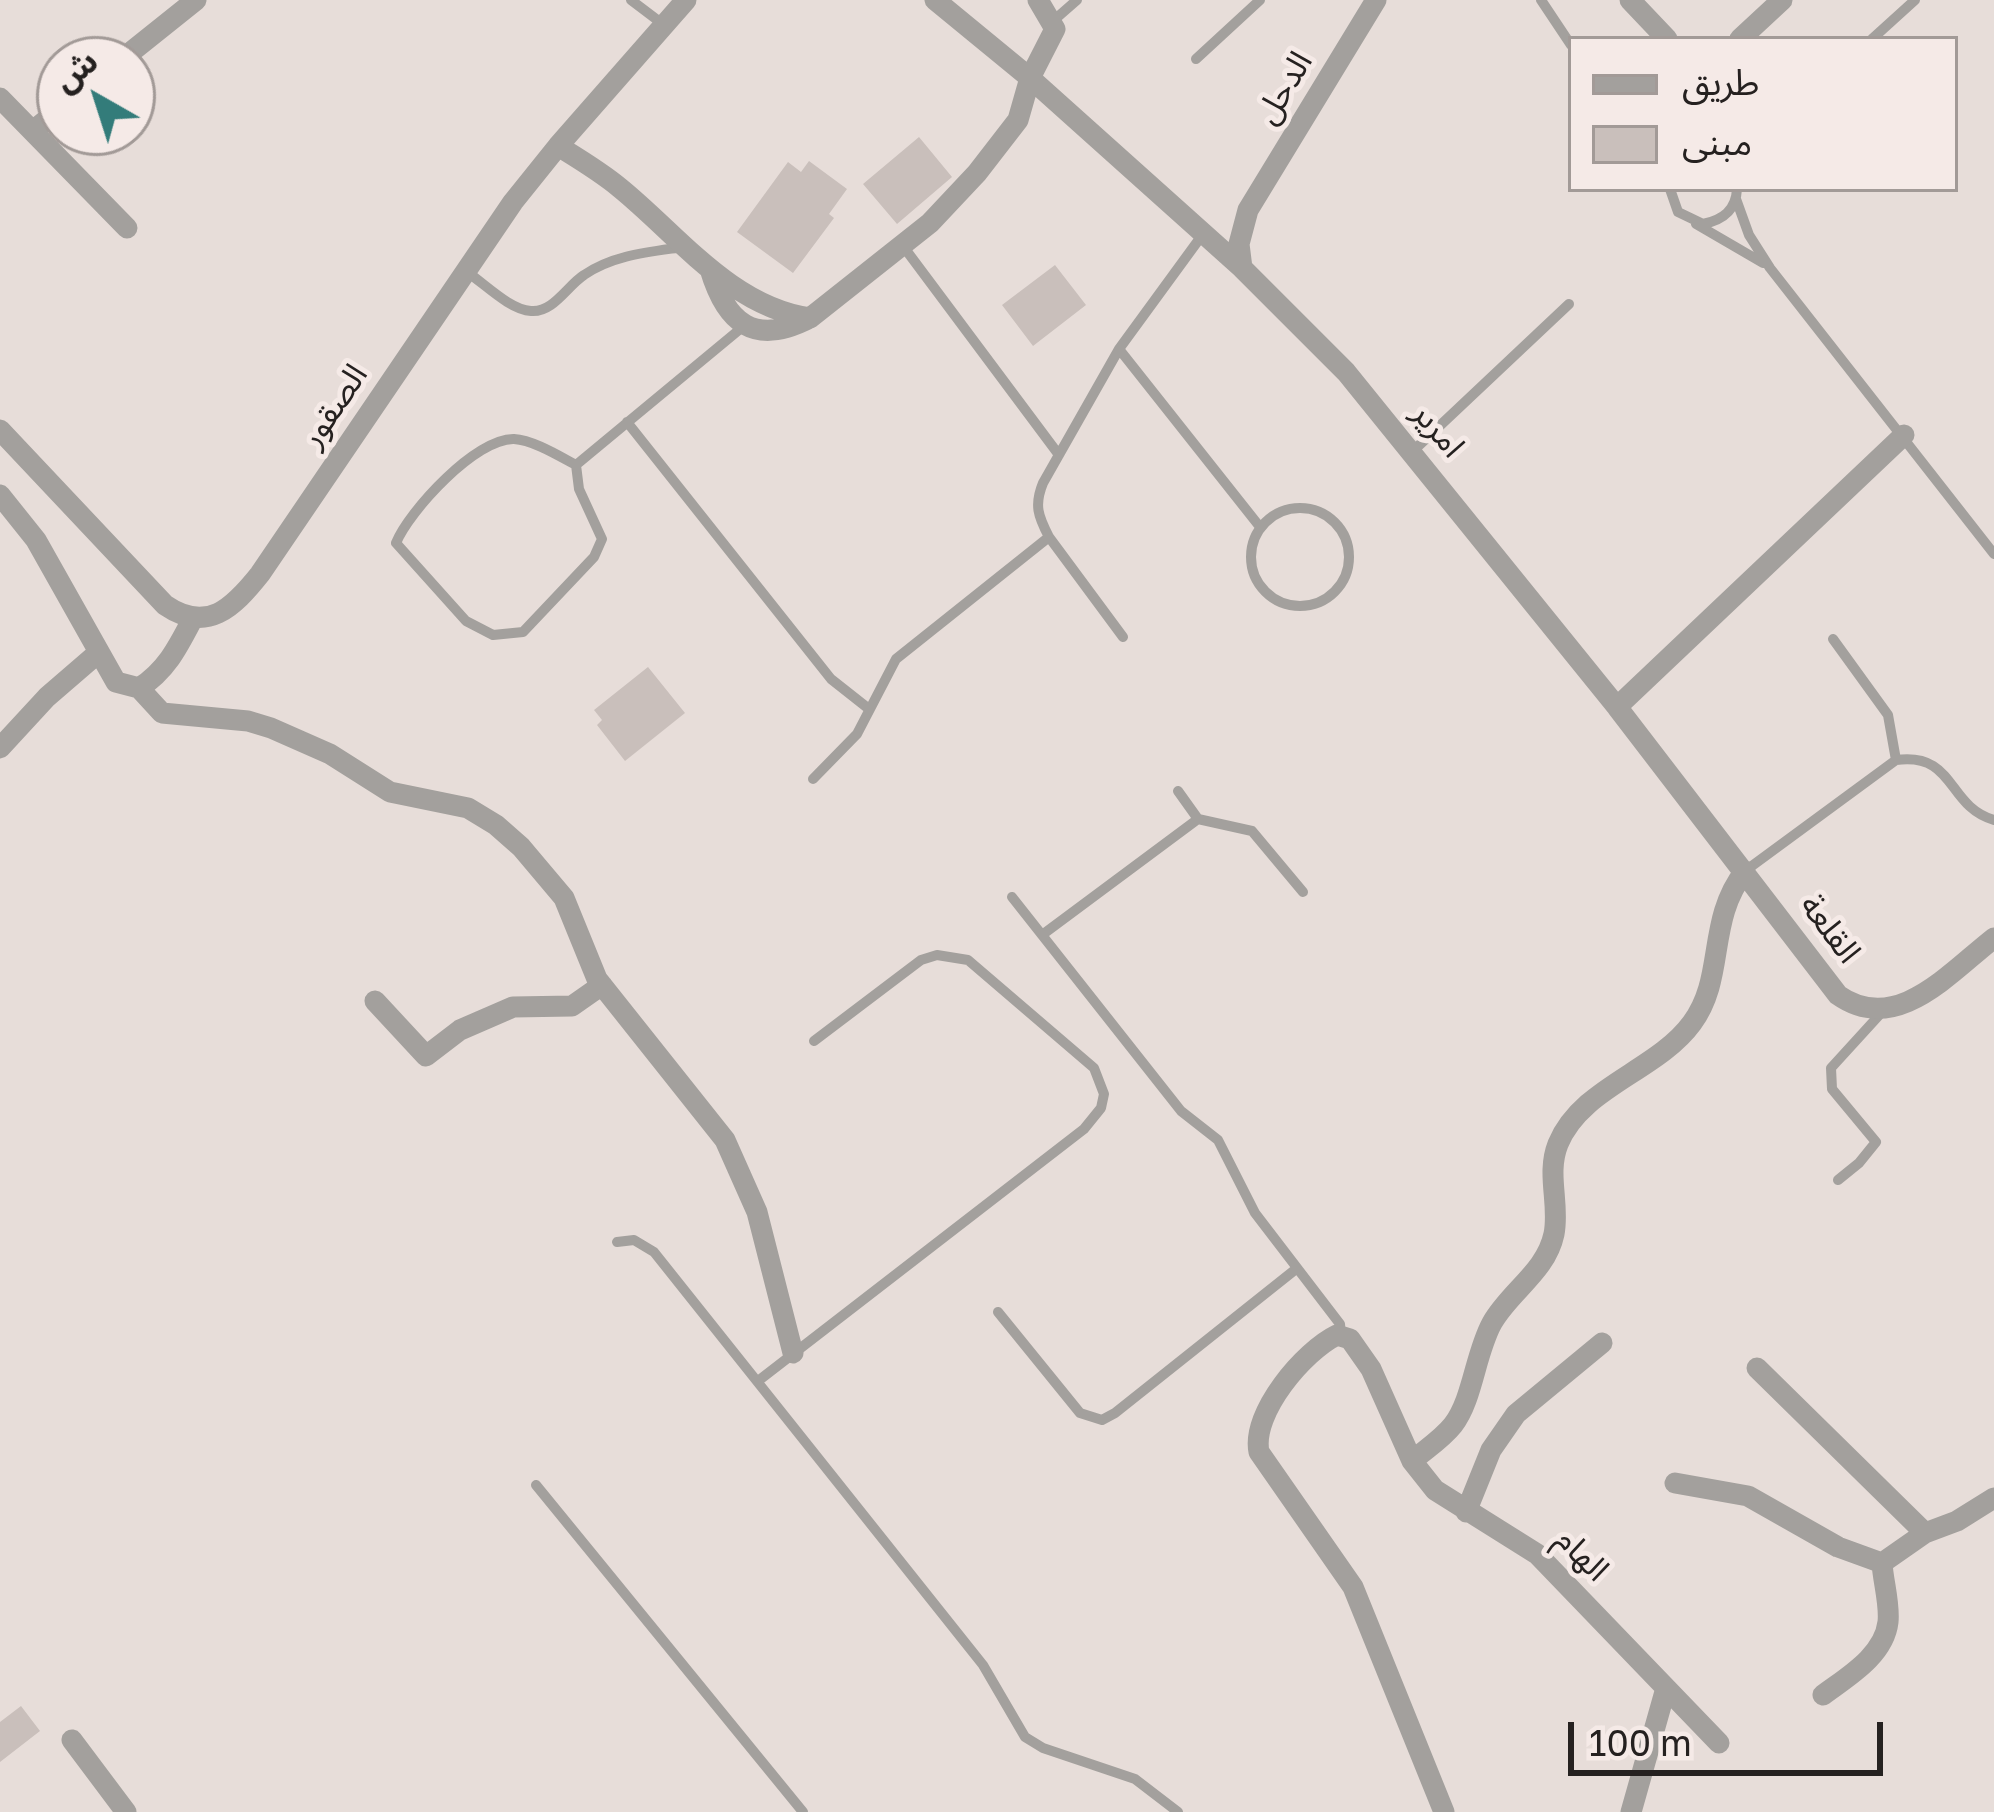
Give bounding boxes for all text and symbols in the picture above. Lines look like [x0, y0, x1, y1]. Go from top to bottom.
north arrow [36, 36, 156, 156]
legend [1568, 36, 1958, 192]
text: ش [45, 41, 105, 99]
street label: الدحل [1247, 45, 1321, 131]
text: طريق [1682, 60, 1759, 103]
text: مبنى [1682, 120, 1752, 163]
street label: الصقور [292, 357, 376, 455]
street label: امرير [1403, 394, 1473, 466]
street label: القلعة [1791, 887, 1869, 971]
street label: الهام [1547, 1520, 1617, 1590]
scale bar [1574, 1698, 1889, 1772]
text: 100 m [1589, 1721, 1692, 1764]

